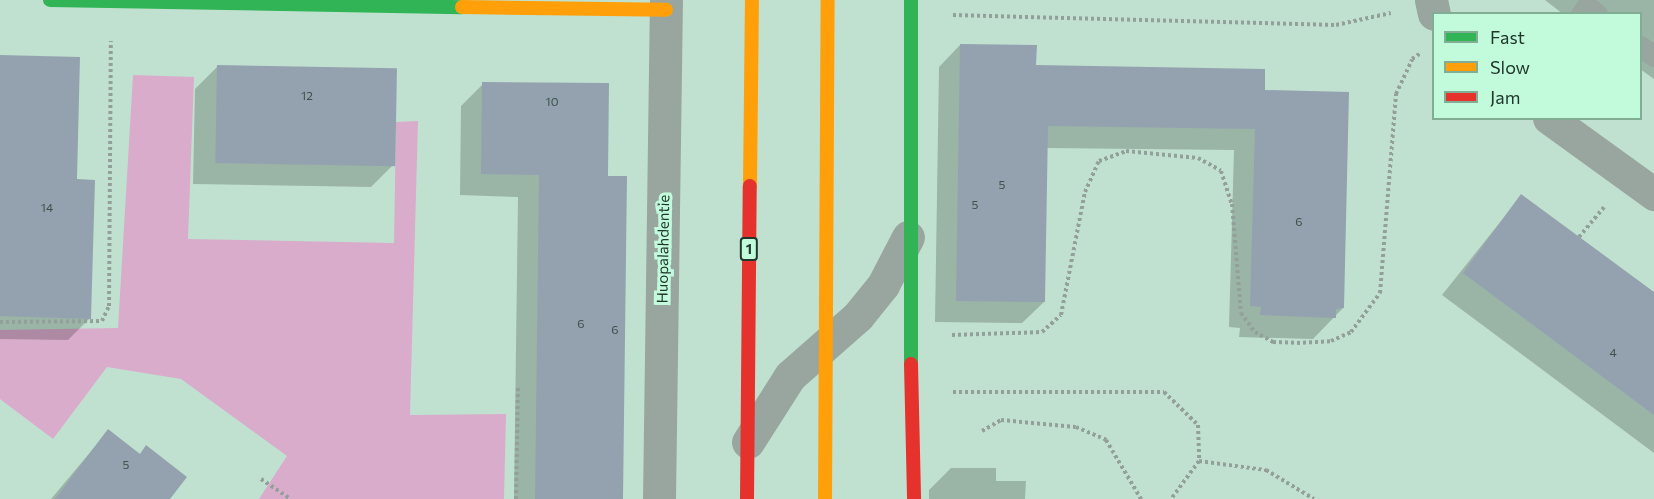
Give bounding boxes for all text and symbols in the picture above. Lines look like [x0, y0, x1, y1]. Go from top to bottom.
legend [1432, 12, 1642, 120]
text: Fast [1490, 26, 1525, 48]
text: Slow [1490, 56, 1530, 78]
text: Jam [1490, 86, 1520, 108]
house number: 12 [301, 89, 313, 103]
house number: 10 [546, 95, 558, 109]
house number: 5 [999, 178, 1005, 192]
street label: Huopalahdentie [653, 195, 673, 303]
house number: 5 [972, 198, 978, 212]
house number: 14 [41, 201, 53, 215]
house number: 6 [1295, 215, 1303, 229]
road number: 1 [738, 238, 760, 260]
house number: 6 [577, 317, 585, 331]
house number: 6 [611, 323, 619, 337]
house number: 4 [1609, 346, 1617, 360]
house number: 5 [123, 458, 129, 472]

